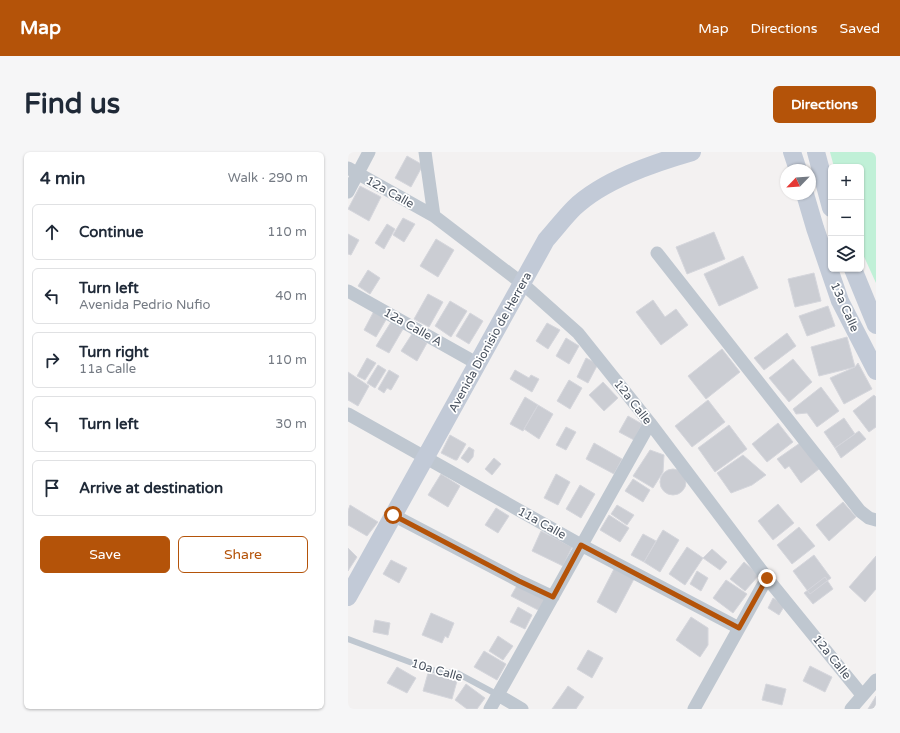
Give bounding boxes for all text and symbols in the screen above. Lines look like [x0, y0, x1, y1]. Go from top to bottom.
text: Map [20, 17, 61, 39]
text: Map [698, 20, 729, 37]
text: Directions [751, 20, 818, 37]
text: Saved [840, 20, 880, 37]
button: Directions [773, 86, 876, 123]
text: Find us [24, 87, 120, 121]
north arrow [780, 164, 816, 200]
map controls [828, 164, 864, 272]
button: + [828, 164, 864, 200]
text: 4 min [40, 168, 85, 189]
text: Walk · 290 m [228, 170, 308, 186]
street label: 12a Calle [364, 173, 417, 211]
button: − [828, 200, 864, 236]
icon: ahead [41, 221, 63, 243]
text: Continue [79, 223, 143, 241]
text: 110 m [267, 224, 307, 240]
button: layers [828, 236, 864, 272]
street label: Avenida Dionisio de Herrera [446, 269, 534, 415]
text: Turn left [79, 279, 139, 297]
street label: 13a Calle [828, 280, 862, 334]
icon: left [41, 285, 63, 307]
text: 40 m [275, 288, 307, 304]
text: Avenida Pedrio Nufio [79, 297, 210, 313]
street label: 12a Calle A [381, 305, 445, 349]
text: Turn right [79, 343, 149, 361]
icon: right [41, 349, 63, 371]
text: 110 m [267, 352, 307, 368]
text: 11a Calle [79, 361, 136, 377]
street label: 12a Calle [611, 377, 655, 427]
icon: left [41, 413, 63, 435]
text: Turn left [79, 415, 139, 433]
text: 30 m [275, 416, 307, 432]
icon: arrive [41, 477, 63, 499]
text: Arrive at destination [79, 479, 223, 497]
street label: 11a Calle [516, 504, 569, 542]
route start [384, 506, 402, 524]
button: Save [40, 536, 170, 573]
button: Share [178, 536, 308, 573]
route end [758, 569, 776, 587]
street label: 12a Calle [810, 632, 854, 682]
street label: 10a Calle [410, 656, 464, 684]

